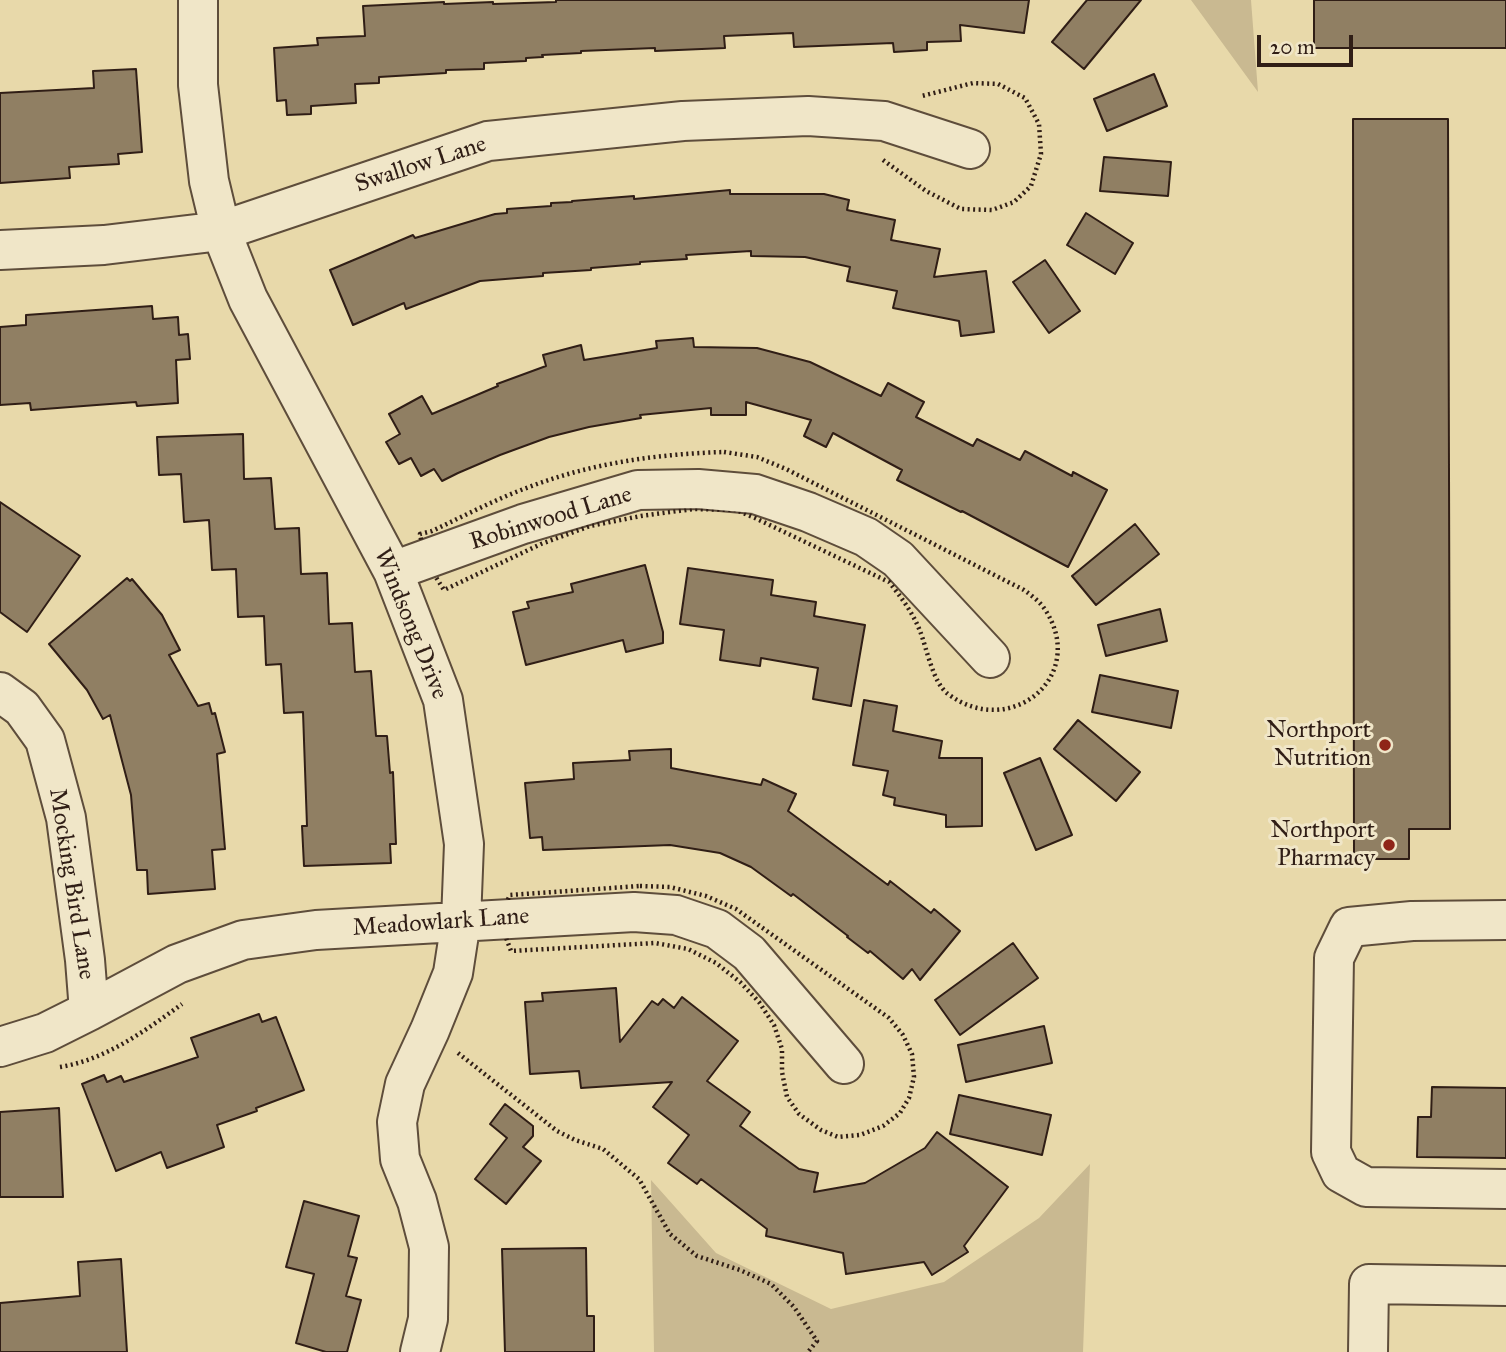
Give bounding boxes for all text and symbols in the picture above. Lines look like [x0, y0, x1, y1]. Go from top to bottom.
scale bar [1261, 21, 1357, 65]
text: 20 m [1270, 34, 1315, 60]
street label: Swallow Lane [352, 130, 490, 200]
street label: Robinwood Lane [466, 481, 636, 557]
street label: Windsong Drive [367, 544, 453, 704]
place label: Northport Nutrition [1266, 717, 1371, 773]
marker: Northport Nutrition [1377, 737, 1393, 753]
street label: Mocking Bird Lane [42, 786, 100, 982]
place label: Northport Pharmacy [1270, 817, 1375, 873]
marker: Northport Pharmacy [1381, 837, 1397, 853]
street label: Meadowlark Lane [352, 902, 530, 944]

